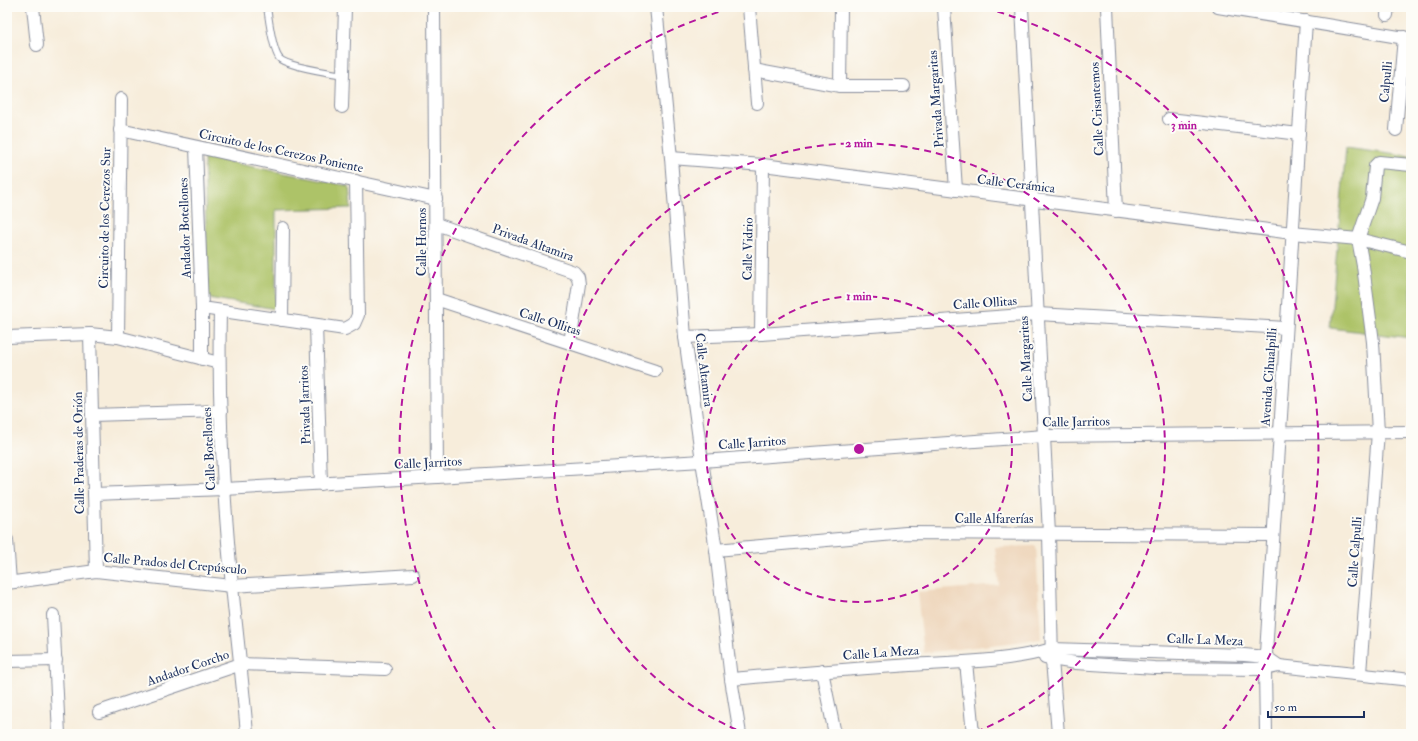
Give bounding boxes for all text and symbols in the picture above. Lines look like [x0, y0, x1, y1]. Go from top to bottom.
street label: Privada Margaritas [925, 49, 947, 148]
street label: Calpulli [1376, 60, 1397, 103]
street label: Calle Crisantemos [1087, 61, 1107, 156]
text: 3 min [1171, 118, 1198, 133]
street label: Circuito de los Cerezos Poniente [197, 126, 365, 176]
text: 2 min [845, 136, 873, 151]
street label: Circuito de los Cerezos Sur [96, 147, 114, 289]
street label: Calle Cerámica [976, 171, 1057, 197]
street label: Andador Botellones [175, 177, 195, 280]
street label: Calle Hornos [414, 207, 430, 276]
street label: Calle Vidrio [739, 217, 757, 281]
street label: Privada Altamira [490, 221, 577, 265]
text: 1 min [846, 289, 873, 304]
street label: Calle Ollitas [952, 293, 1018, 313]
street label: Calle Ollitas [517, 304, 583, 340]
street label: Calle Margaritas [1016, 315, 1036, 402]
street label: Avenida Cihualpilli [1258, 327, 1281, 428]
street label: Calle Altamira [692, 332, 717, 409]
street label: Privada Jarritos [296, 365, 314, 445]
street label: Calle Praderas de Orión [70, 391, 88, 515]
street label: Calle Botellones [199, 406, 219, 491]
street label: Calle Jarritos [1042, 413, 1111, 431]
street label: Calle Jarritos [718, 433, 787, 453]
centre of rings [852, 442, 866, 456]
street label: Calle Jarritos [394, 453, 463, 473]
street label: Calle Alfarerías [954, 511, 1034, 527]
street label: Calle Calpulli [1345, 515, 1366, 588]
street label: Calle Prados del Crepúsculo [103, 550, 247, 579]
street label: Calle La Meza [1166, 631, 1244, 649]
street label: Calle La Meza [842, 642, 920, 664]
street label: Andador Corcho [144, 646, 231, 690]
scale bar [1268, 693, 1364, 719]
text: 50 m [1274, 700, 1298, 715]

